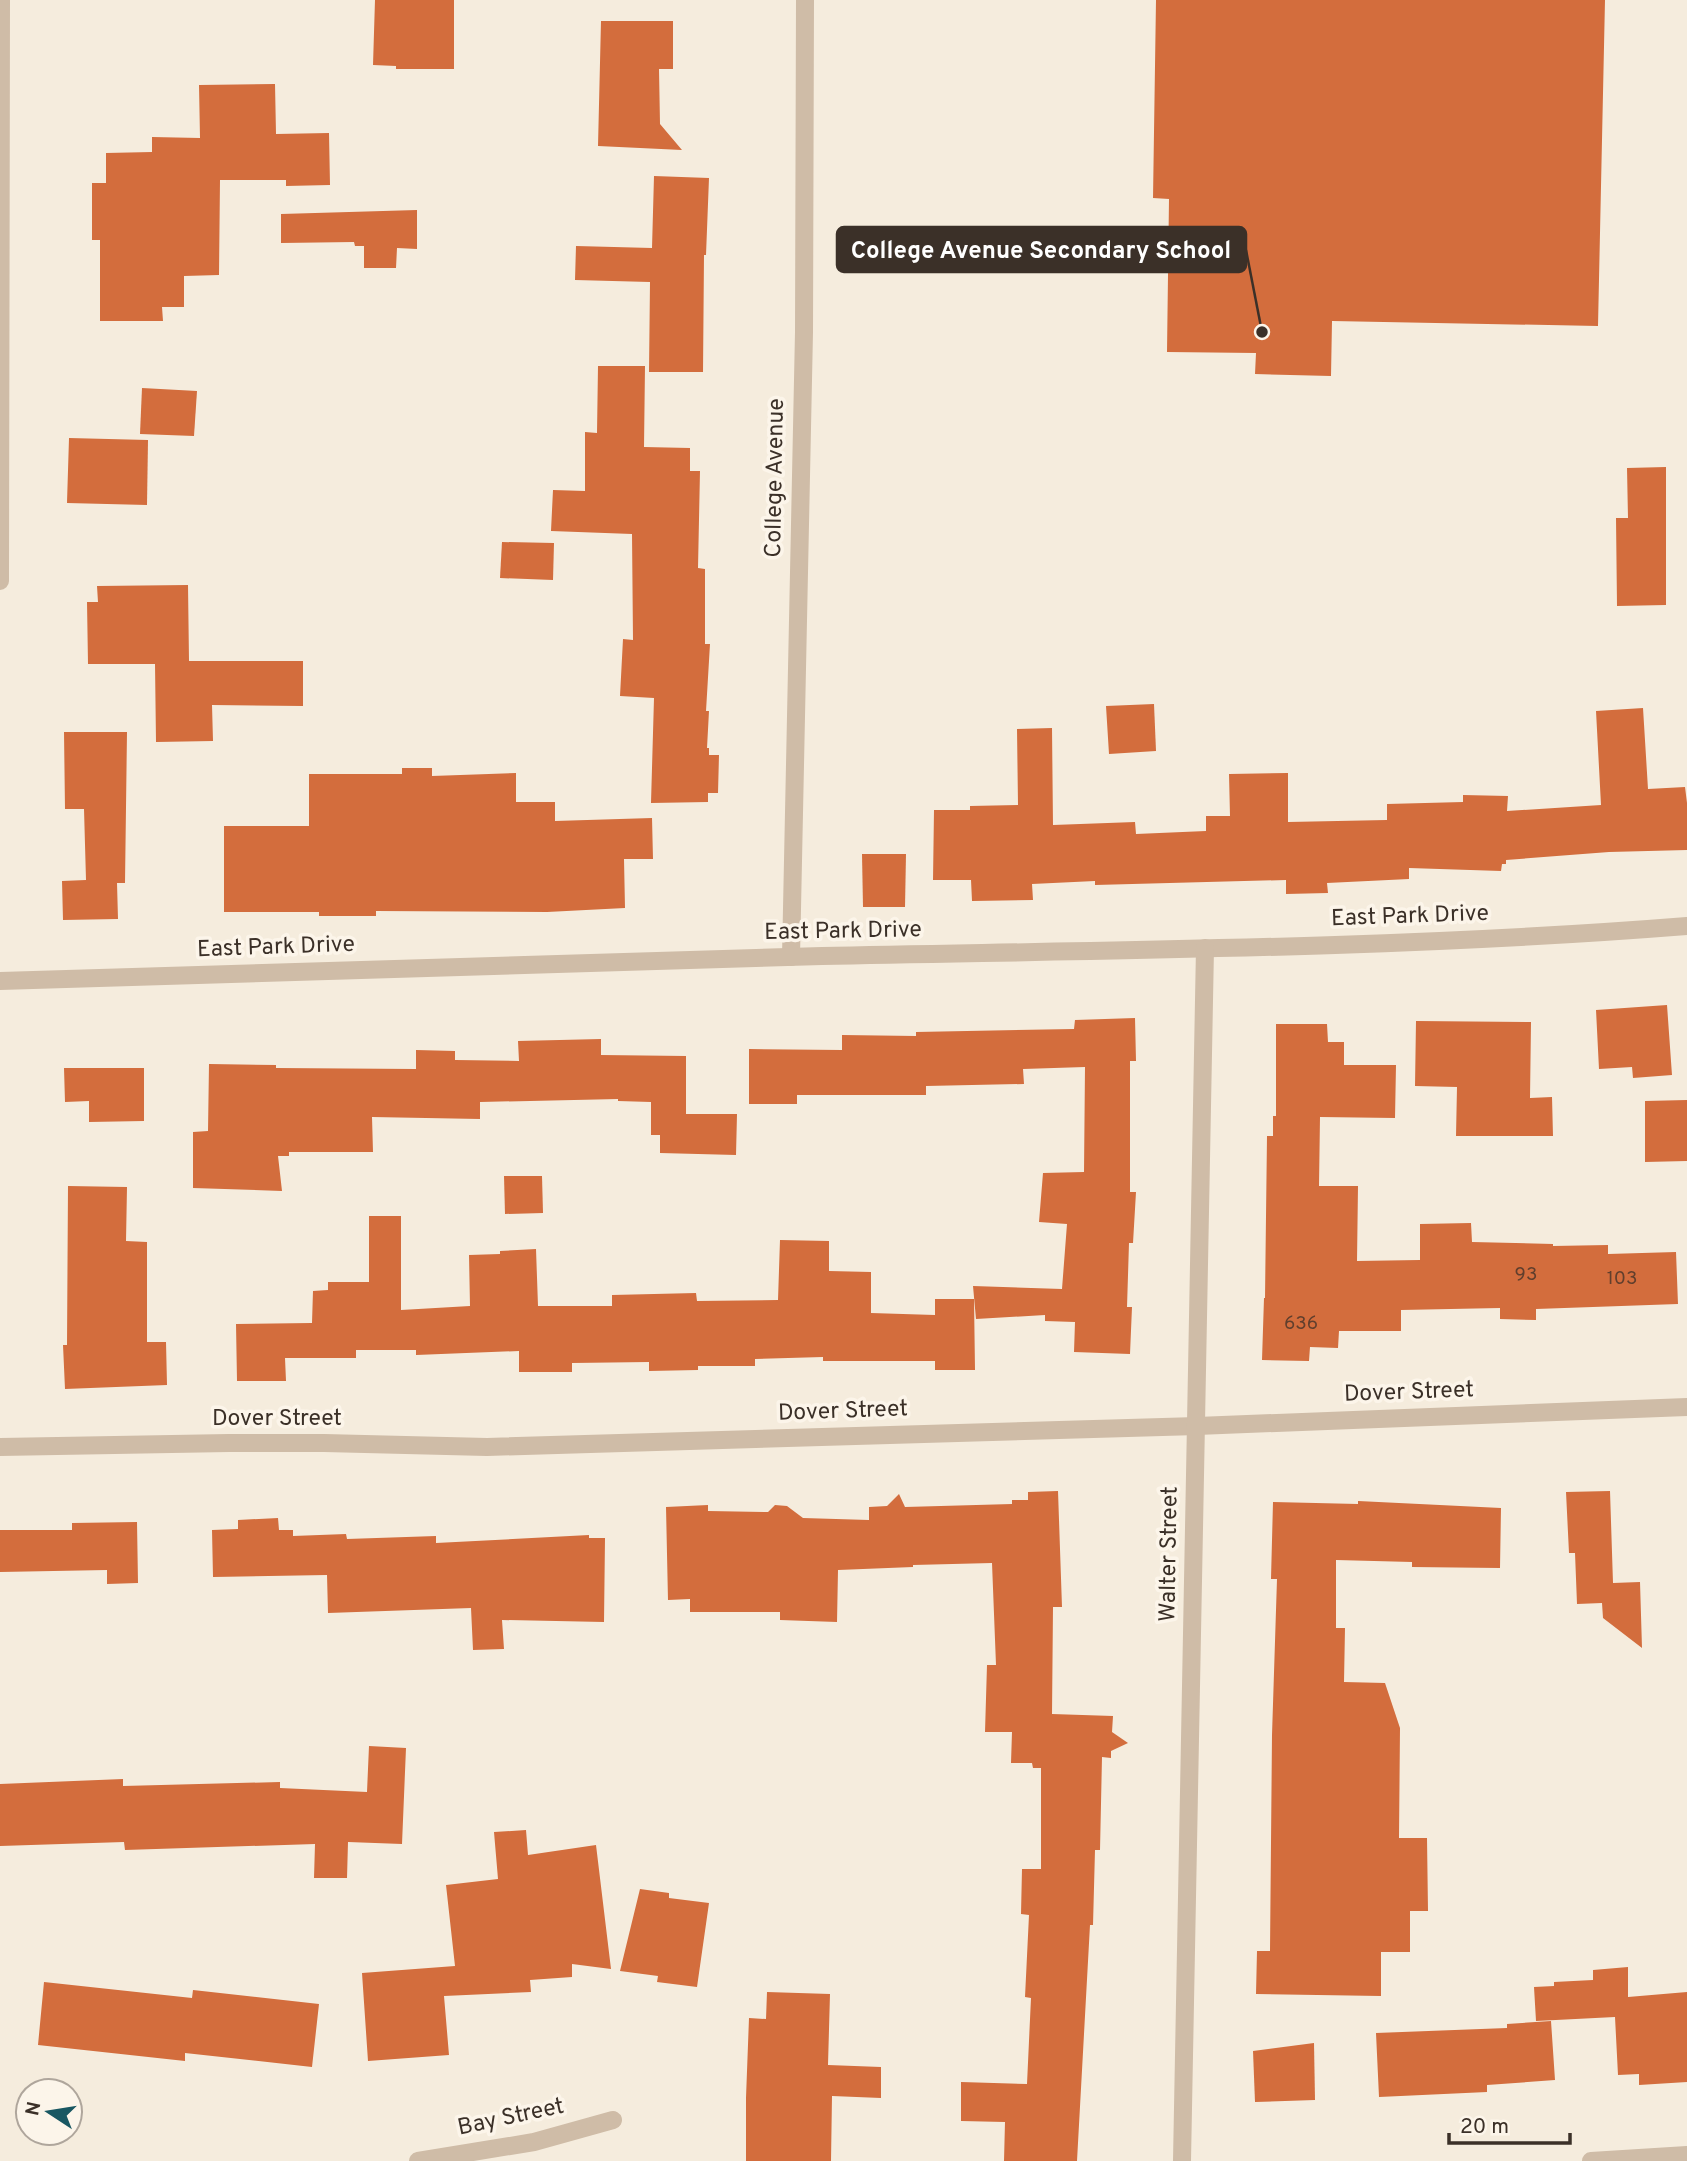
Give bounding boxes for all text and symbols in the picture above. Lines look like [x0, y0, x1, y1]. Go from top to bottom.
callout: College Avenue Secondary School [837, 227, 1246, 272]
text: College Avenue Secondary School [851, 237, 1231, 267]
street label: College Avenue [760, 398, 792, 558]
street label: East Park Drive [1331, 900, 1489, 934]
street label: East Park Drive [764, 916, 922, 948]
street label: East Park Drive [197, 931, 355, 965]
house number: 93 [1515, 1263, 1537, 1287]
house number: 103 [1607, 1267, 1637, 1291]
house number: 636 [1284, 1312, 1318, 1336]
street label: Dover Street [1343, 1376, 1475, 1410]
street label: Dover Street [777, 1395, 909, 1429]
street label: Dover Street [212, 1405, 342, 1434]
street label: Walter Street [1154, 1486, 1186, 1622]
north arrow [14, 2077, 84, 2147]
street label: Bay Street [455, 2093, 567, 2143]
text: N [21, 2100, 47, 2118]
scale bar [1449, 2102, 1570, 2146]
text: 20 m [1460, 2114, 1509, 2141]

